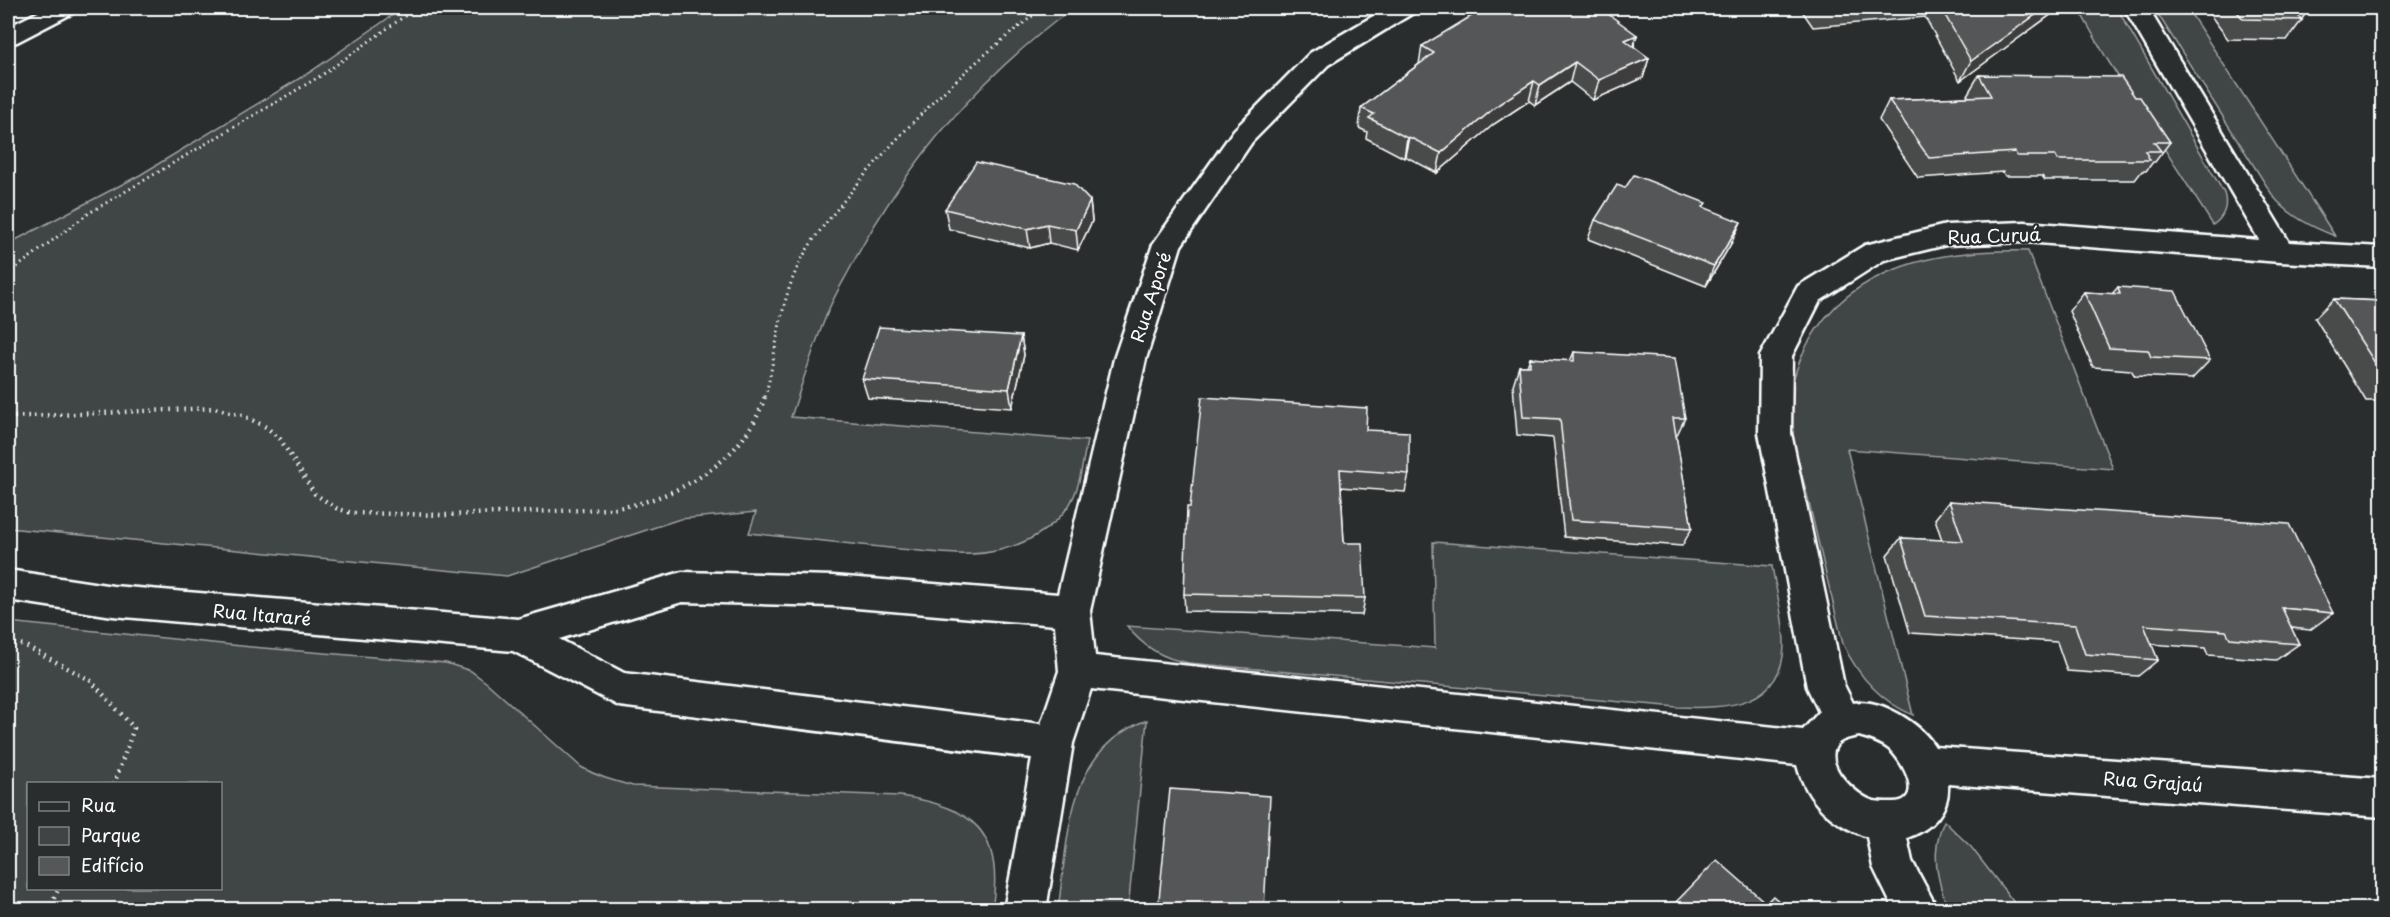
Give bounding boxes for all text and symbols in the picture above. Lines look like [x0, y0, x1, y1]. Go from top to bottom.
street label: Rua Curuá [1947, 220, 2042, 250]
street label: Rua Aporé [1123, 248, 1177, 346]
street label: Rua Itararé [212, 596, 312, 632]
street label: Rua Grajaú [2102, 764, 2204, 798]
legend [27, 782, 222, 890]
text: Rua [81, 791, 116, 818]
text: Parque [81, 821, 141, 848]
text: Edifício [81, 851, 144, 878]

